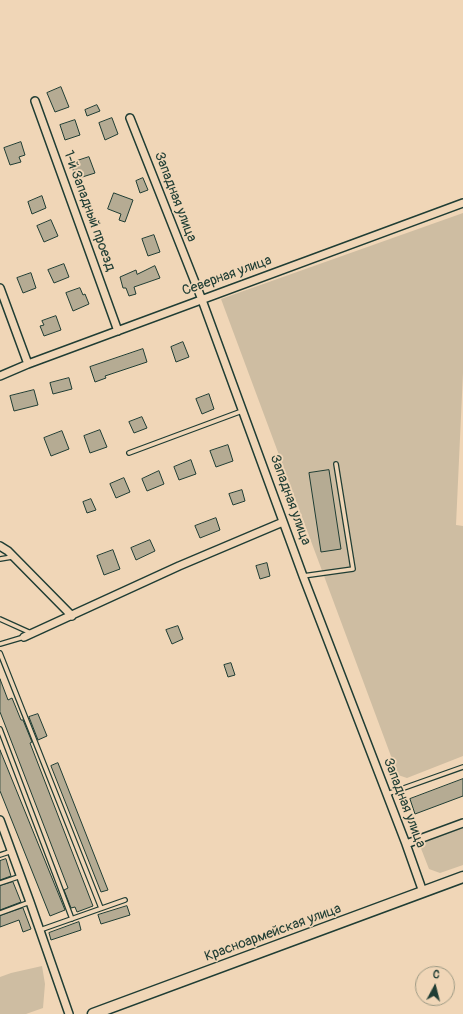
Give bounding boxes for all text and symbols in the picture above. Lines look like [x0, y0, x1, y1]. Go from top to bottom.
street label: 1-й Западный проезд [59, 148, 119, 274]
street label: Западная улица [150, 150, 200, 244]
street label: Северная улица [180, 252, 274, 300]
street label: Западная улица [266, 453, 314, 547]
street label: Западная улица [379, 756, 429, 850]
street label: Красноармейская улица [202, 900, 344, 966]
north arrow [415, 966, 455, 1006]
text: С [432, 968, 441, 981]

